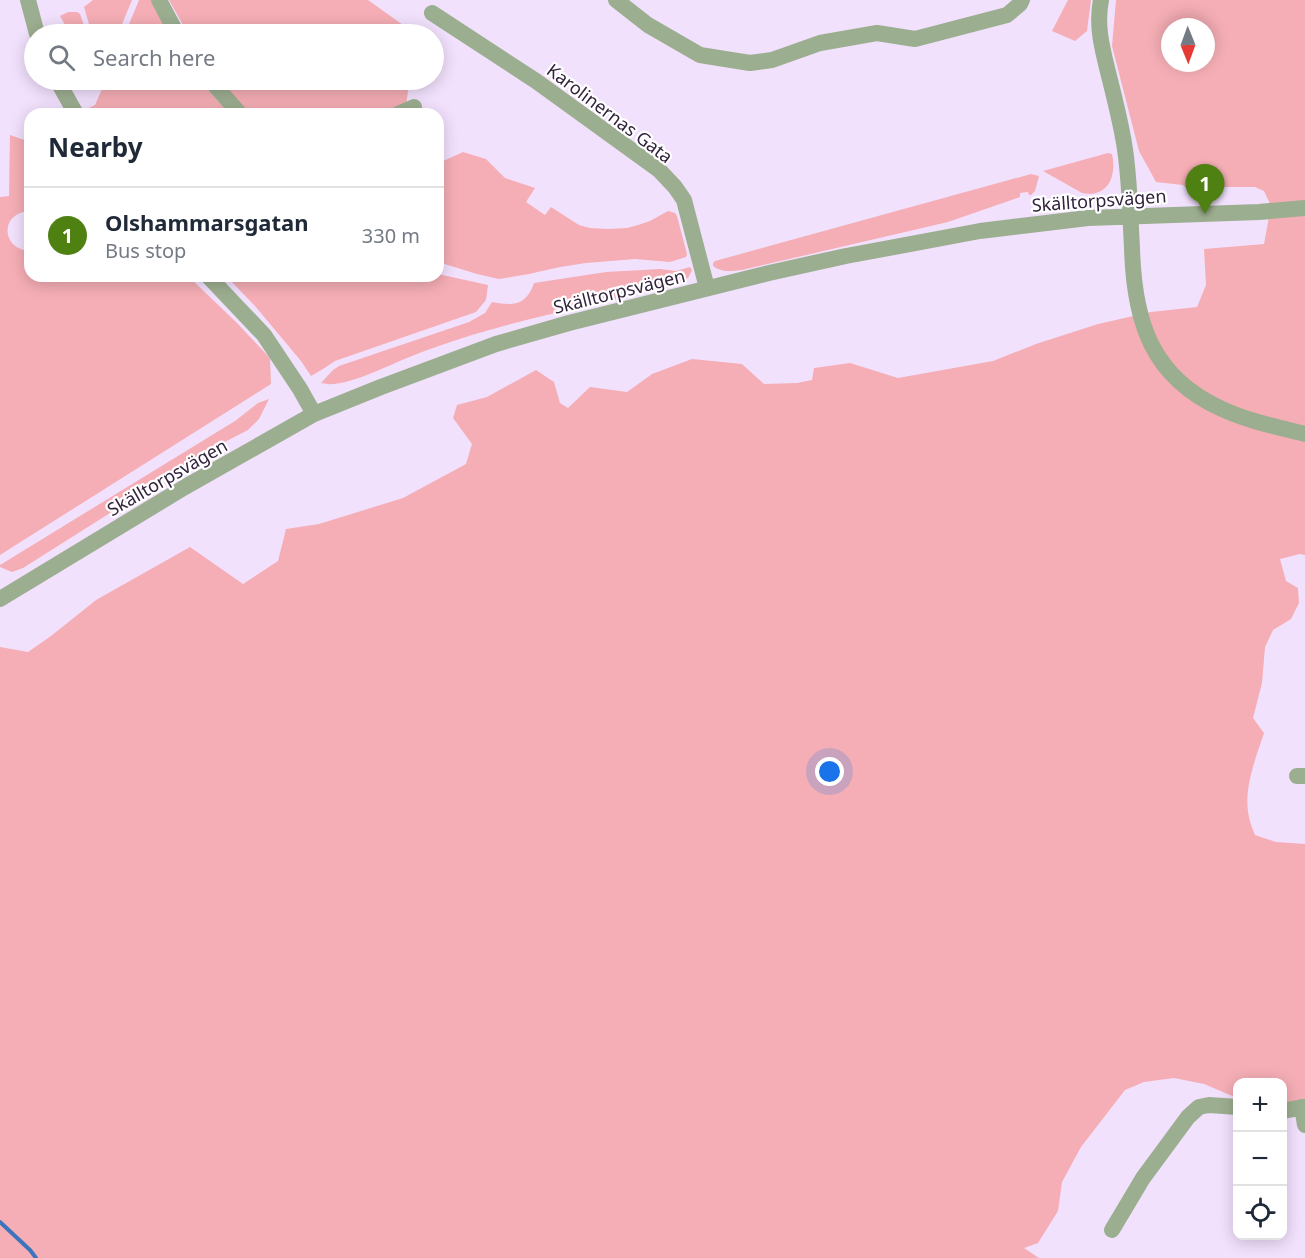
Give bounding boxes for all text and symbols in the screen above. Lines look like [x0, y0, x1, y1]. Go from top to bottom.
north arrow [1161, 18, 1215, 72]
search box [24, 24, 444, 90]
icon: search [45, 41, 78, 74]
text: Search here [93, 42, 215, 72]
street label: Karolinernas Gata [542, 58, 678, 168]
text: Nearby [48, 129, 143, 165]
pin: 1 [1186, 164, 1224, 214]
street label: Skälltorpsvägen [1031, 183, 1167, 217]
text: Olshammarsgatan [105, 207, 309, 237]
text: 1 [62, 222, 73, 249]
text: 330 m [362, 222, 420, 249]
text: Bus stop [105, 237, 186, 264]
street label: Skälltorpsvägen [551, 263, 687, 319]
street label: Skälltorpsvägen [103, 433, 231, 521]
your location [815, 757, 844, 786]
map controls [1233, 1078, 1287, 1240]
button: + [1233, 1078, 1287, 1132]
button: − [1233, 1132, 1287, 1186]
button: locate [1233, 1186, 1287, 1240]

